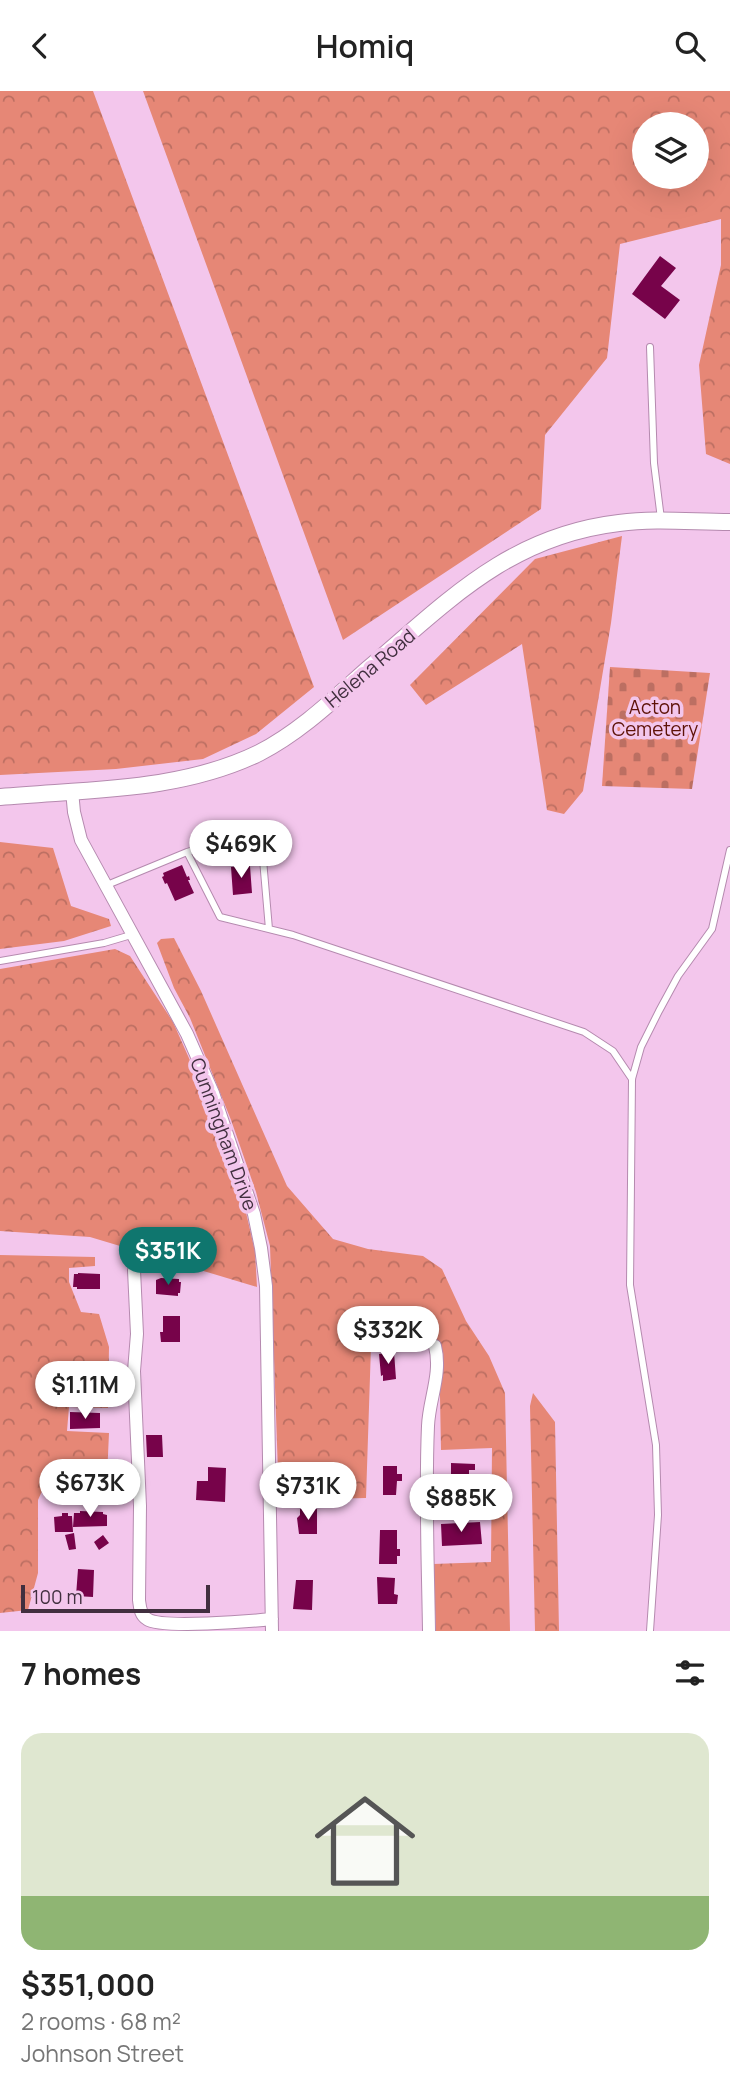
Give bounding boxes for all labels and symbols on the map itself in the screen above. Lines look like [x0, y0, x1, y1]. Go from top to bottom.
street label: Helena Road [319, 623, 421, 713]
park label: Acton Cemetery [612, 694, 698, 742]
pin: $469K [192, 821, 290, 880]
street label: Cunningham Drive [184, 1054, 264, 1214]
pin: $351K [119, 1227, 217, 1287]
pin: $332K [339, 1307, 437, 1366]
pin: $1.11M [28, 1361, 142, 1421]
pin: $673K [41, 1459, 139, 1519]
pin: $731K [259, 1463, 357, 1522]
pin: $885K [412, 1475, 510, 1534]
scale bar [21, 1582, 210, 1614]

